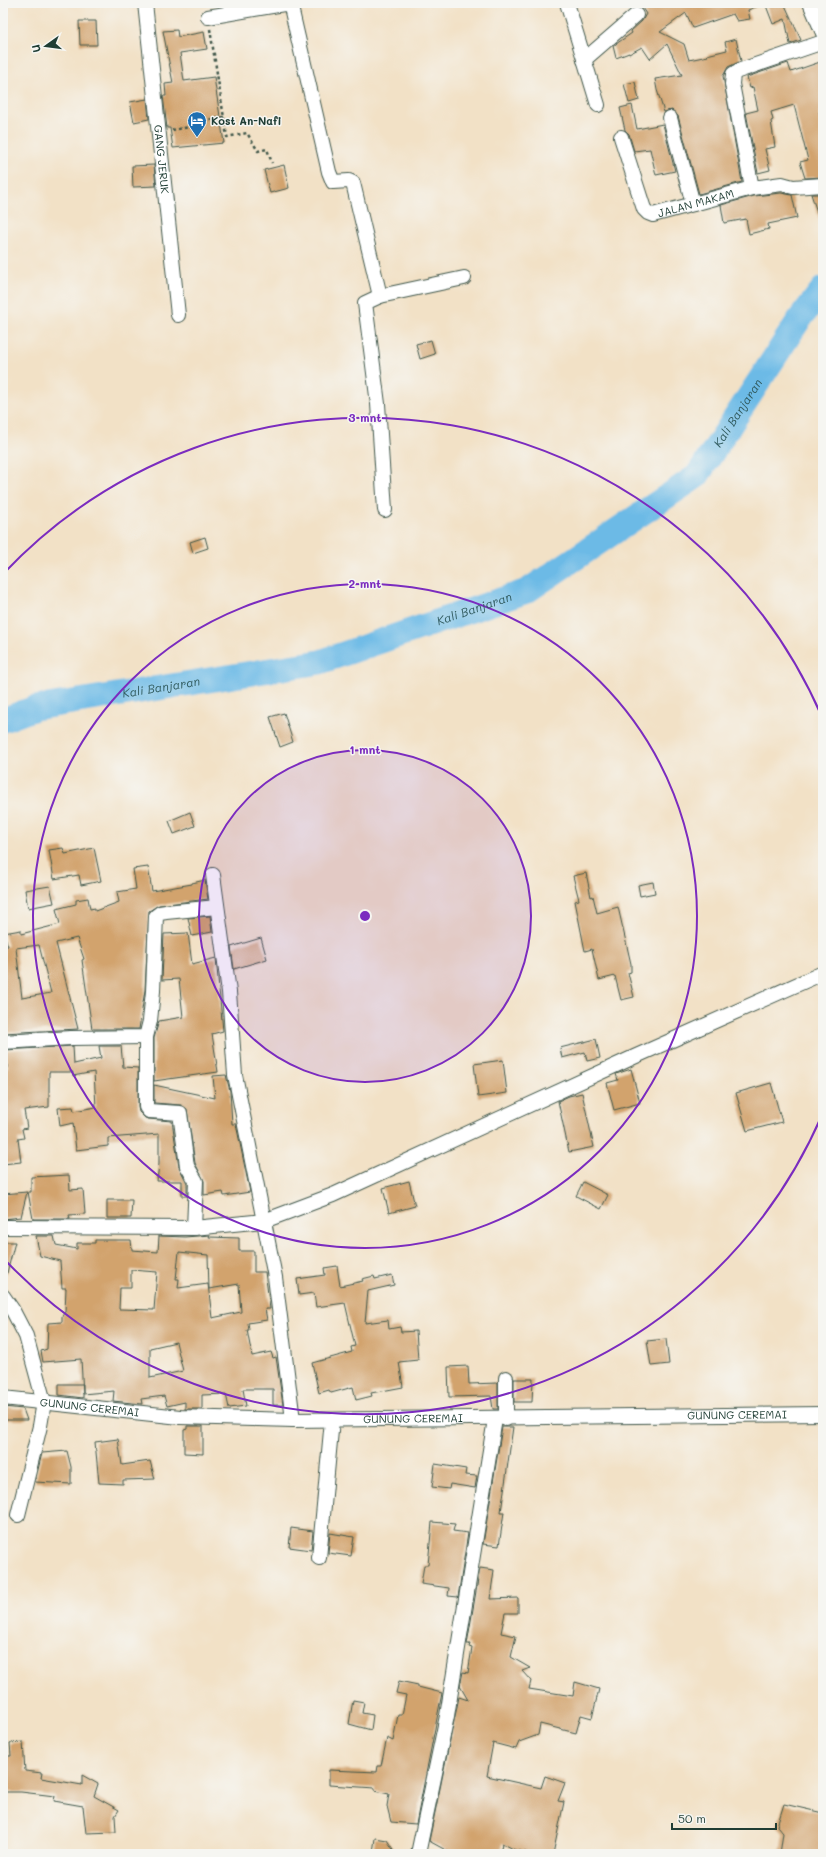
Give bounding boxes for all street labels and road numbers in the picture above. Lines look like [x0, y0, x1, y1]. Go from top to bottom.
street label: GANG JERUK [151, 124, 173, 195]
street label: JALAN MAKAM [656, 185, 735, 220]
street label: GUNUNG CEREMAI [39, 1394, 140, 1420]
street label: GUNUNG CEREMAI [687, 1406, 787, 1423]
street label: GUNUNG CEREMAI [363, 1410, 463, 1426]

